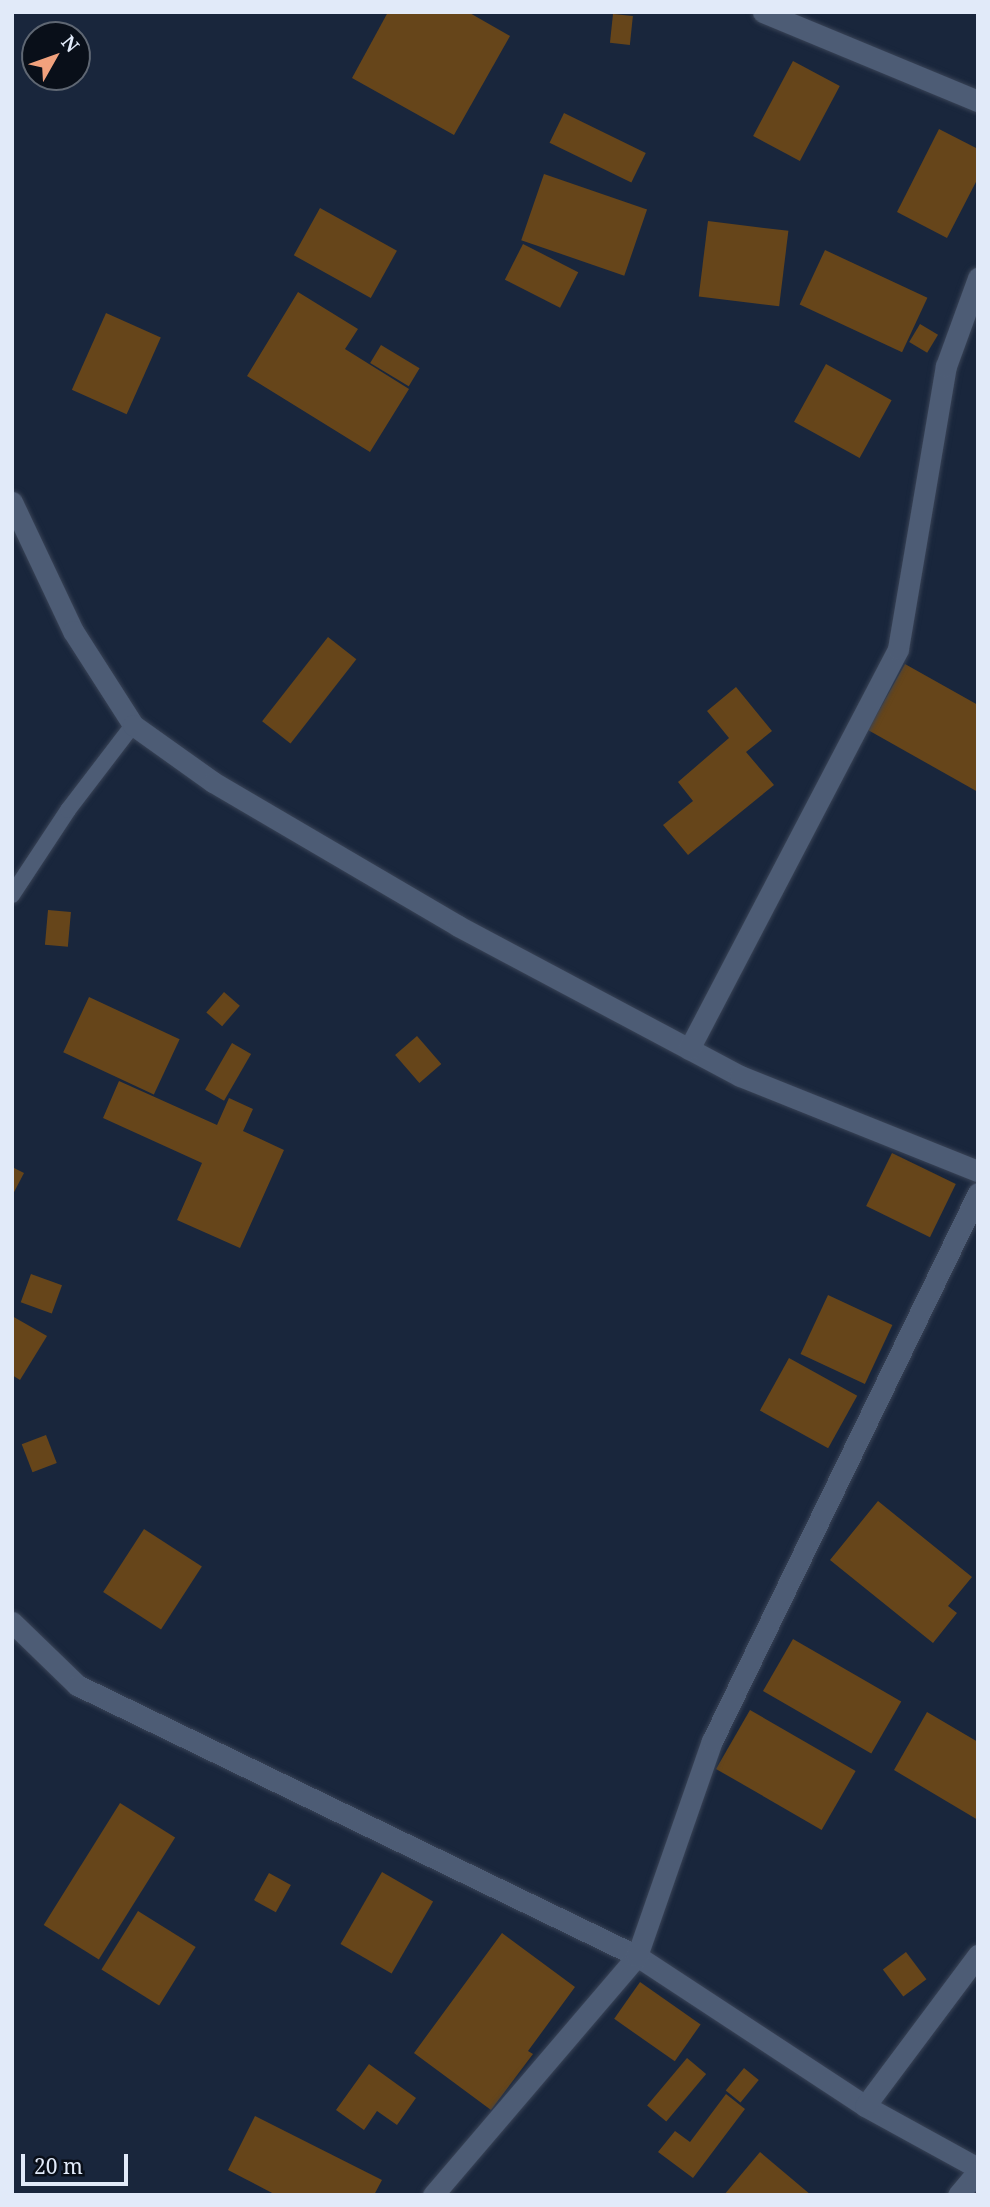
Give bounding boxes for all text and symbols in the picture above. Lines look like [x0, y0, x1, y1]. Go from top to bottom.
north arrow [21, 21, 91, 91]
text: N [56, 30, 85, 58]
scale bar [24, 2140, 131, 2184]
text: 20 m [34, 2152, 83, 2180]

